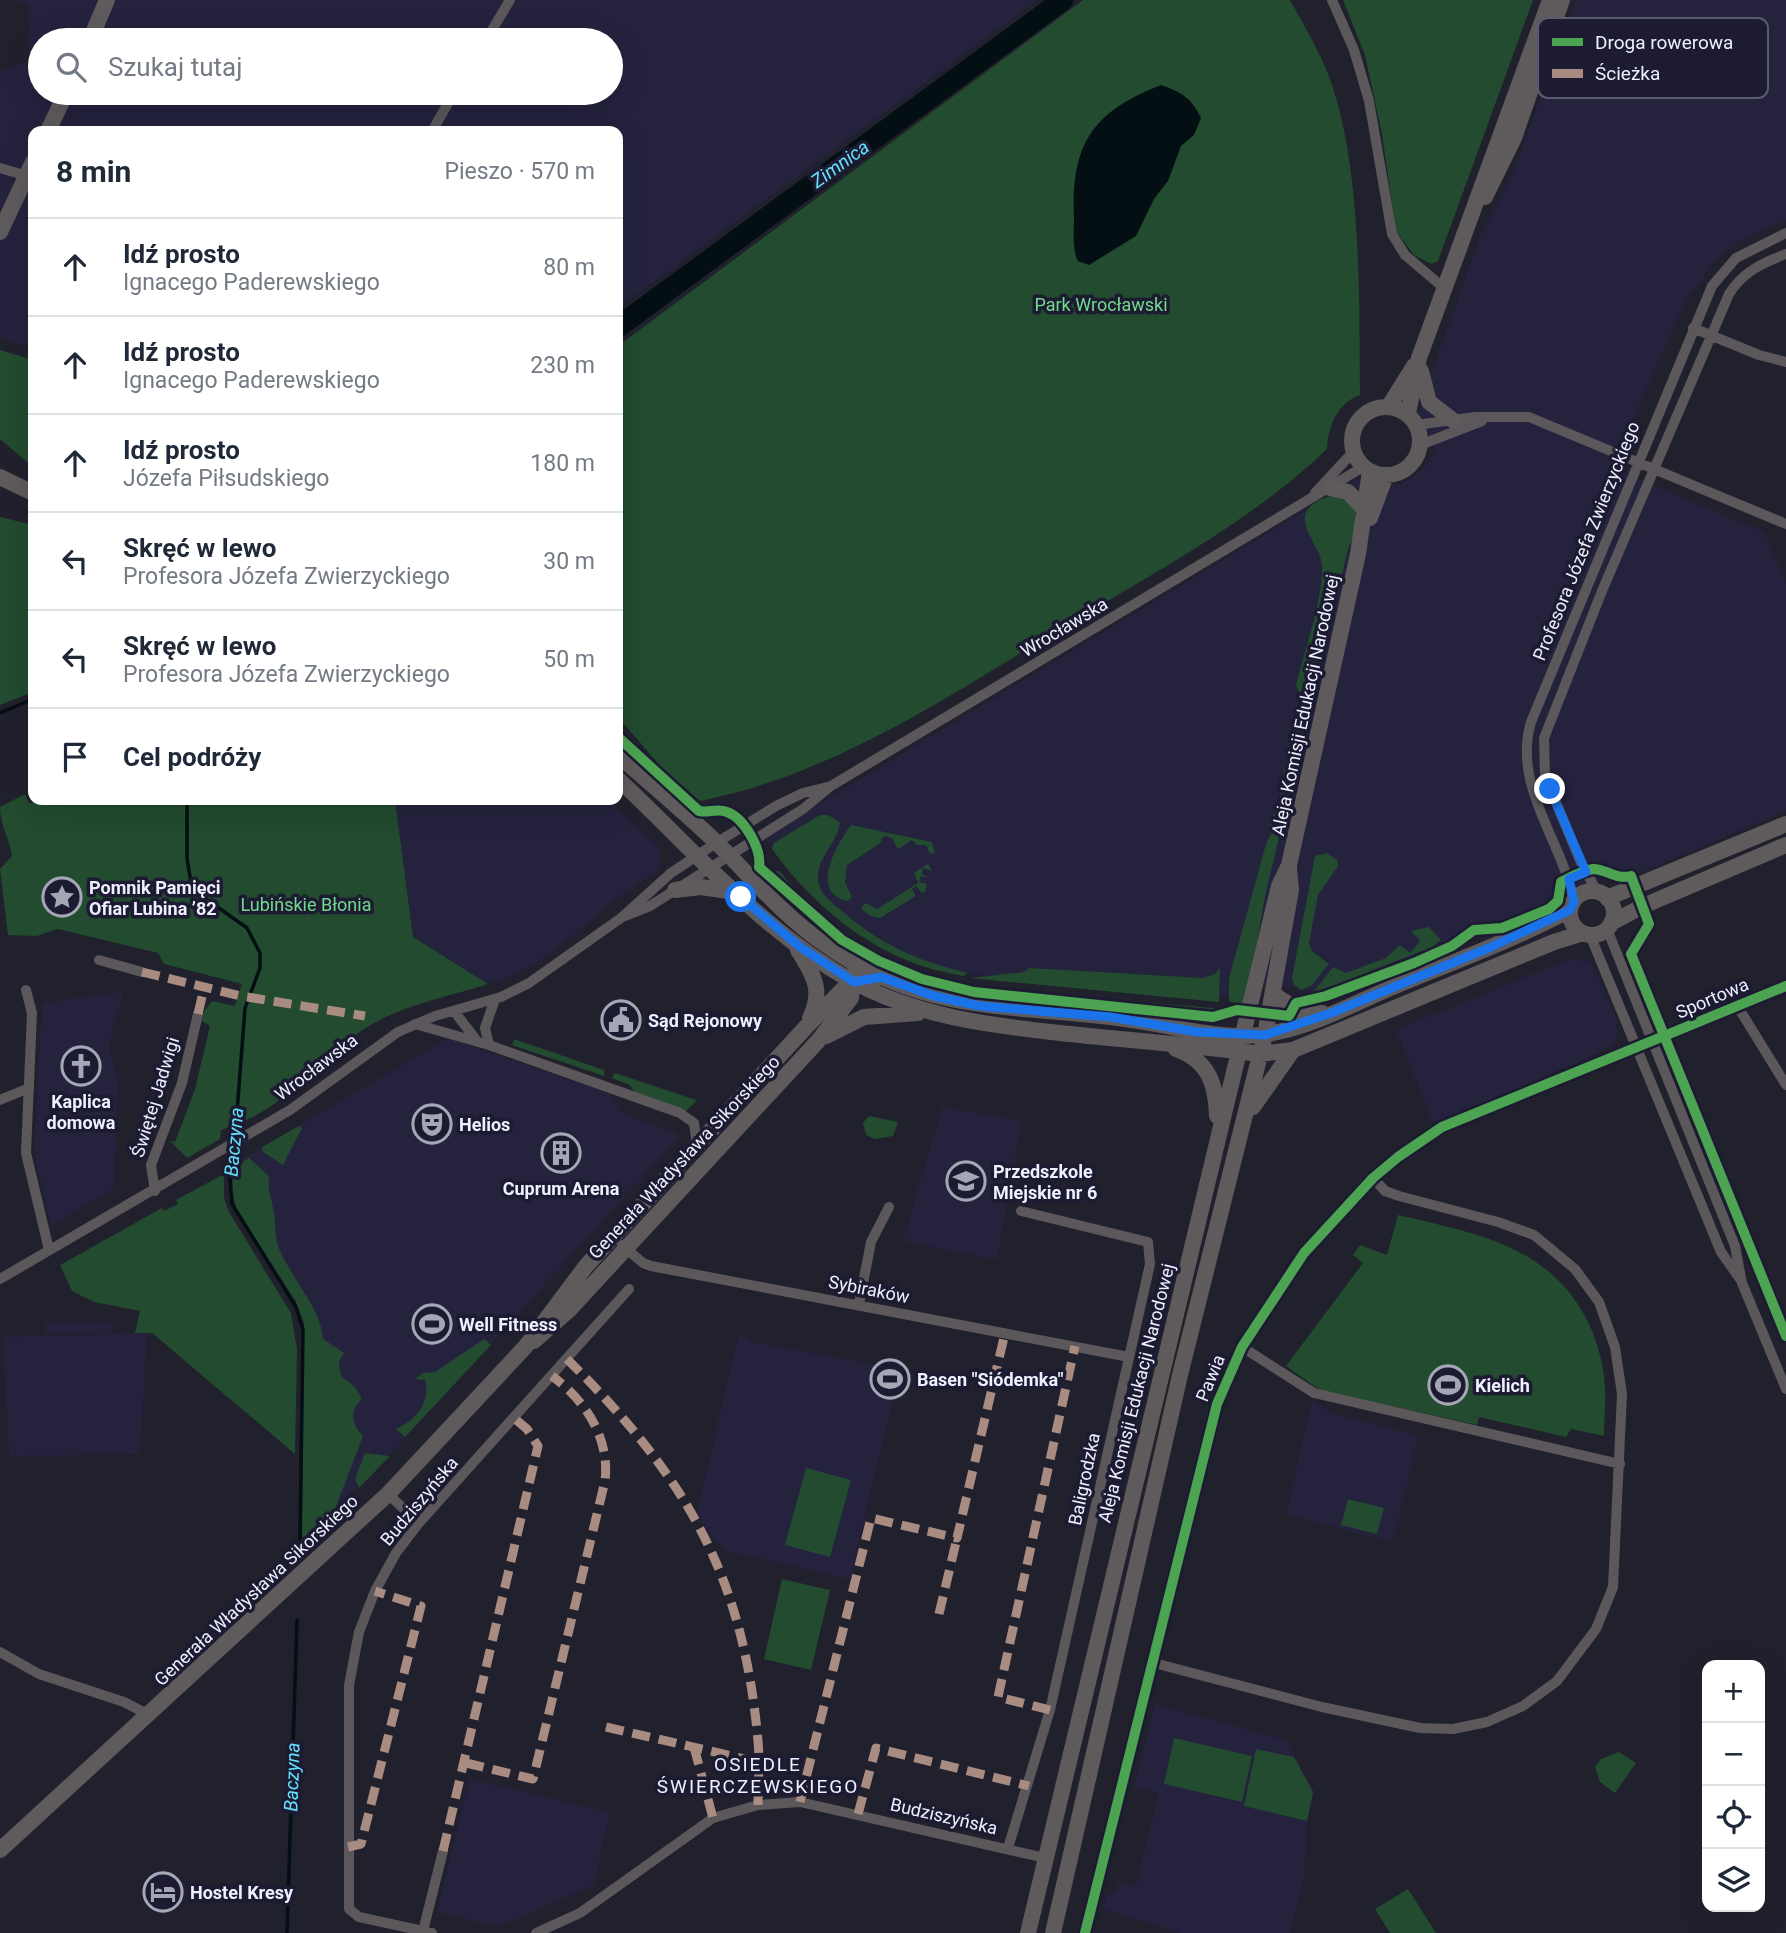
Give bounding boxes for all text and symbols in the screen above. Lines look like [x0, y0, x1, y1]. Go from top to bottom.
legend [1538, 18, 1768, 98]
search box [28, 28, 623, 105]
text: Droga rowerowa [1595, 31, 1733, 54]
icon: search [52, 48, 90, 86]
text: Szukaj tutaj [108, 52, 242, 82]
text: Ścieżka [1595, 62, 1660, 85]
water label: Zimnica [806, 135, 873, 193]
text: 8 min [56, 154, 131, 189]
text: Pieszo · 570 m [444, 158, 595, 185]
text: Idź prosto [123, 239, 240, 269]
icon: ahead [56, 248, 94, 286]
text: 80 m [543, 254, 595, 281]
text: Ignacego Paderewskiego [123, 269, 380, 296]
park label: Park Wrocławski [1034, 294, 1168, 315]
text: Idź prosto [123, 337, 240, 367]
icon: ahead [56, 346, 94, 384]
text: 230 m [530, 352, 595, 379]
text: Ignacego Paderewskiego [123, 367, 380, 394]
street label: Profesora Józefa Zwierzyckiego [1528, 418, 1644, 664]
text: Idź prosto [123, 435, 240, 465]
icon: ahead [56, 444, 94, 482]
text: 180 m [530, 450, 595, 477]
text: Józefa Piłsudskiego [123, 465, 329, 492]
text: Skręć w lewo [123, 533, 276, 563]
icon: left [56, 542, 94, 580]
text: 30 m [543, 548, 595, 575]
text: Profesora Józefa Zwierzyckiego [123, 563, 450, 590]
street label: Aleja Komisji Edukacji Narodowej [1267, 573, 1343, 837]
street label: Wrocławska [1017, 593, 1111, 661]
text: Skręć w lewo [123, 631, 276, 661]
icon: left [56, 640, 94, 678]
text: 50 m [543, 646, 595, 673]
text: Profesora Józefa Zwierzyckiego [123, 661, 450, 688]
icon: arrive [56, 738, 94, 776]
text: Cel podróży [123, 742, 261, 772]
route end [1534, 773, 1565, 804]
place icon: Pomnik Pamięci Ofiar Lubina ’82 [41, 876, 83, 918]
place label: Pomnik Pamięci Ofiar Lubina ’82 [89, 877, 221, 919]
route start [725, 881, 756, 912]
park label: Lubińskie Błonia [241, 894, 371, 915]
street label: Sportowa [1673, 973, 1751, 1023]
public building icon: Sąd Rejonowy [600, 999, 642, 1041]
place label: Sąd Rejonowy [648, 1010, 763, 1031]
street label: Wrocławska [271, 1029, 361, 1105]
street label: Świętej Jadwigi [127, 1034, 183, 1160]
church icon: Kaplica domowa [60, 1045, 102, 1087]
street label: Generała Władysława Sikorskiego [584, 1051, 784, 1263]
place label: Kaplica domowa [47, 1091, 116, 1133]
theatre icon: Helios [411, 1103, 453, 1145]
water label: Baczyna [220, 1107, 248, 1177]
place label: Helios [459, 1114, 510, 1135]
building icon: Cuprum Arena [540, 1132, 582, 1174]
school or university icon: Przedszkole Miejskie nr 6 [945, 1160, 987, 1202]
place label: Przedszkole Miejskie nr 6 [993, 1161, 1097, 1203]
place label: Cuprum Arena [503, 1178, 620, 1199]
street label: Aleja Komisji Edukacji Narodowej [1094, 1261, 1178, 1525]
street label: Sybiraków [827, 1271, 912, 1307]
sports icon: Well Fitness [411, 1303, 453, 1345]
place label: Well Fitness [459, 1314, 557, 1335]
street label: Pawia [1191, 1351, 1229, 1405]
sports icon: Basen "Siódemka" [869, 1358, 911, 1400]
sports icon: Kielich [1427, 1364, 1469, 1406]
place label: Basen "Siódemka" [917, 1369, 1064, 1390]
place label: Kielich [1475, 1375, 1530, 1396]
street label: Baligrodzka [1064, 1431, 1104, 1527]
street label: Budziszyńska [376, 1452, 462, 1550]
street label: Generała Władysława Sikorskiego [150, 1490, 362, 1690]
map controls [1702, 1660, 1765, 1912]
button: + [1702, 1660, 1765, 1723]
button: − [1702, 1723, 1765, 1786]
water label: Baczyna [279, 1742, 305, 1812]
district label: OSIEDLE ŚWIERCZEWSKIEGO [657, 1753, 859, 1798]
button: locate [1702, 1786, 1765, 1849]
street label: Budziszyńska [888, 1793, 1000, 1839]
button: layers [1702, 1849, 1765, 1912]
hotel icon: Hostel Kresy [142, 1871, 184, 1913]
place label: Hostel Kresy [190, 1882, 294, 1903]

